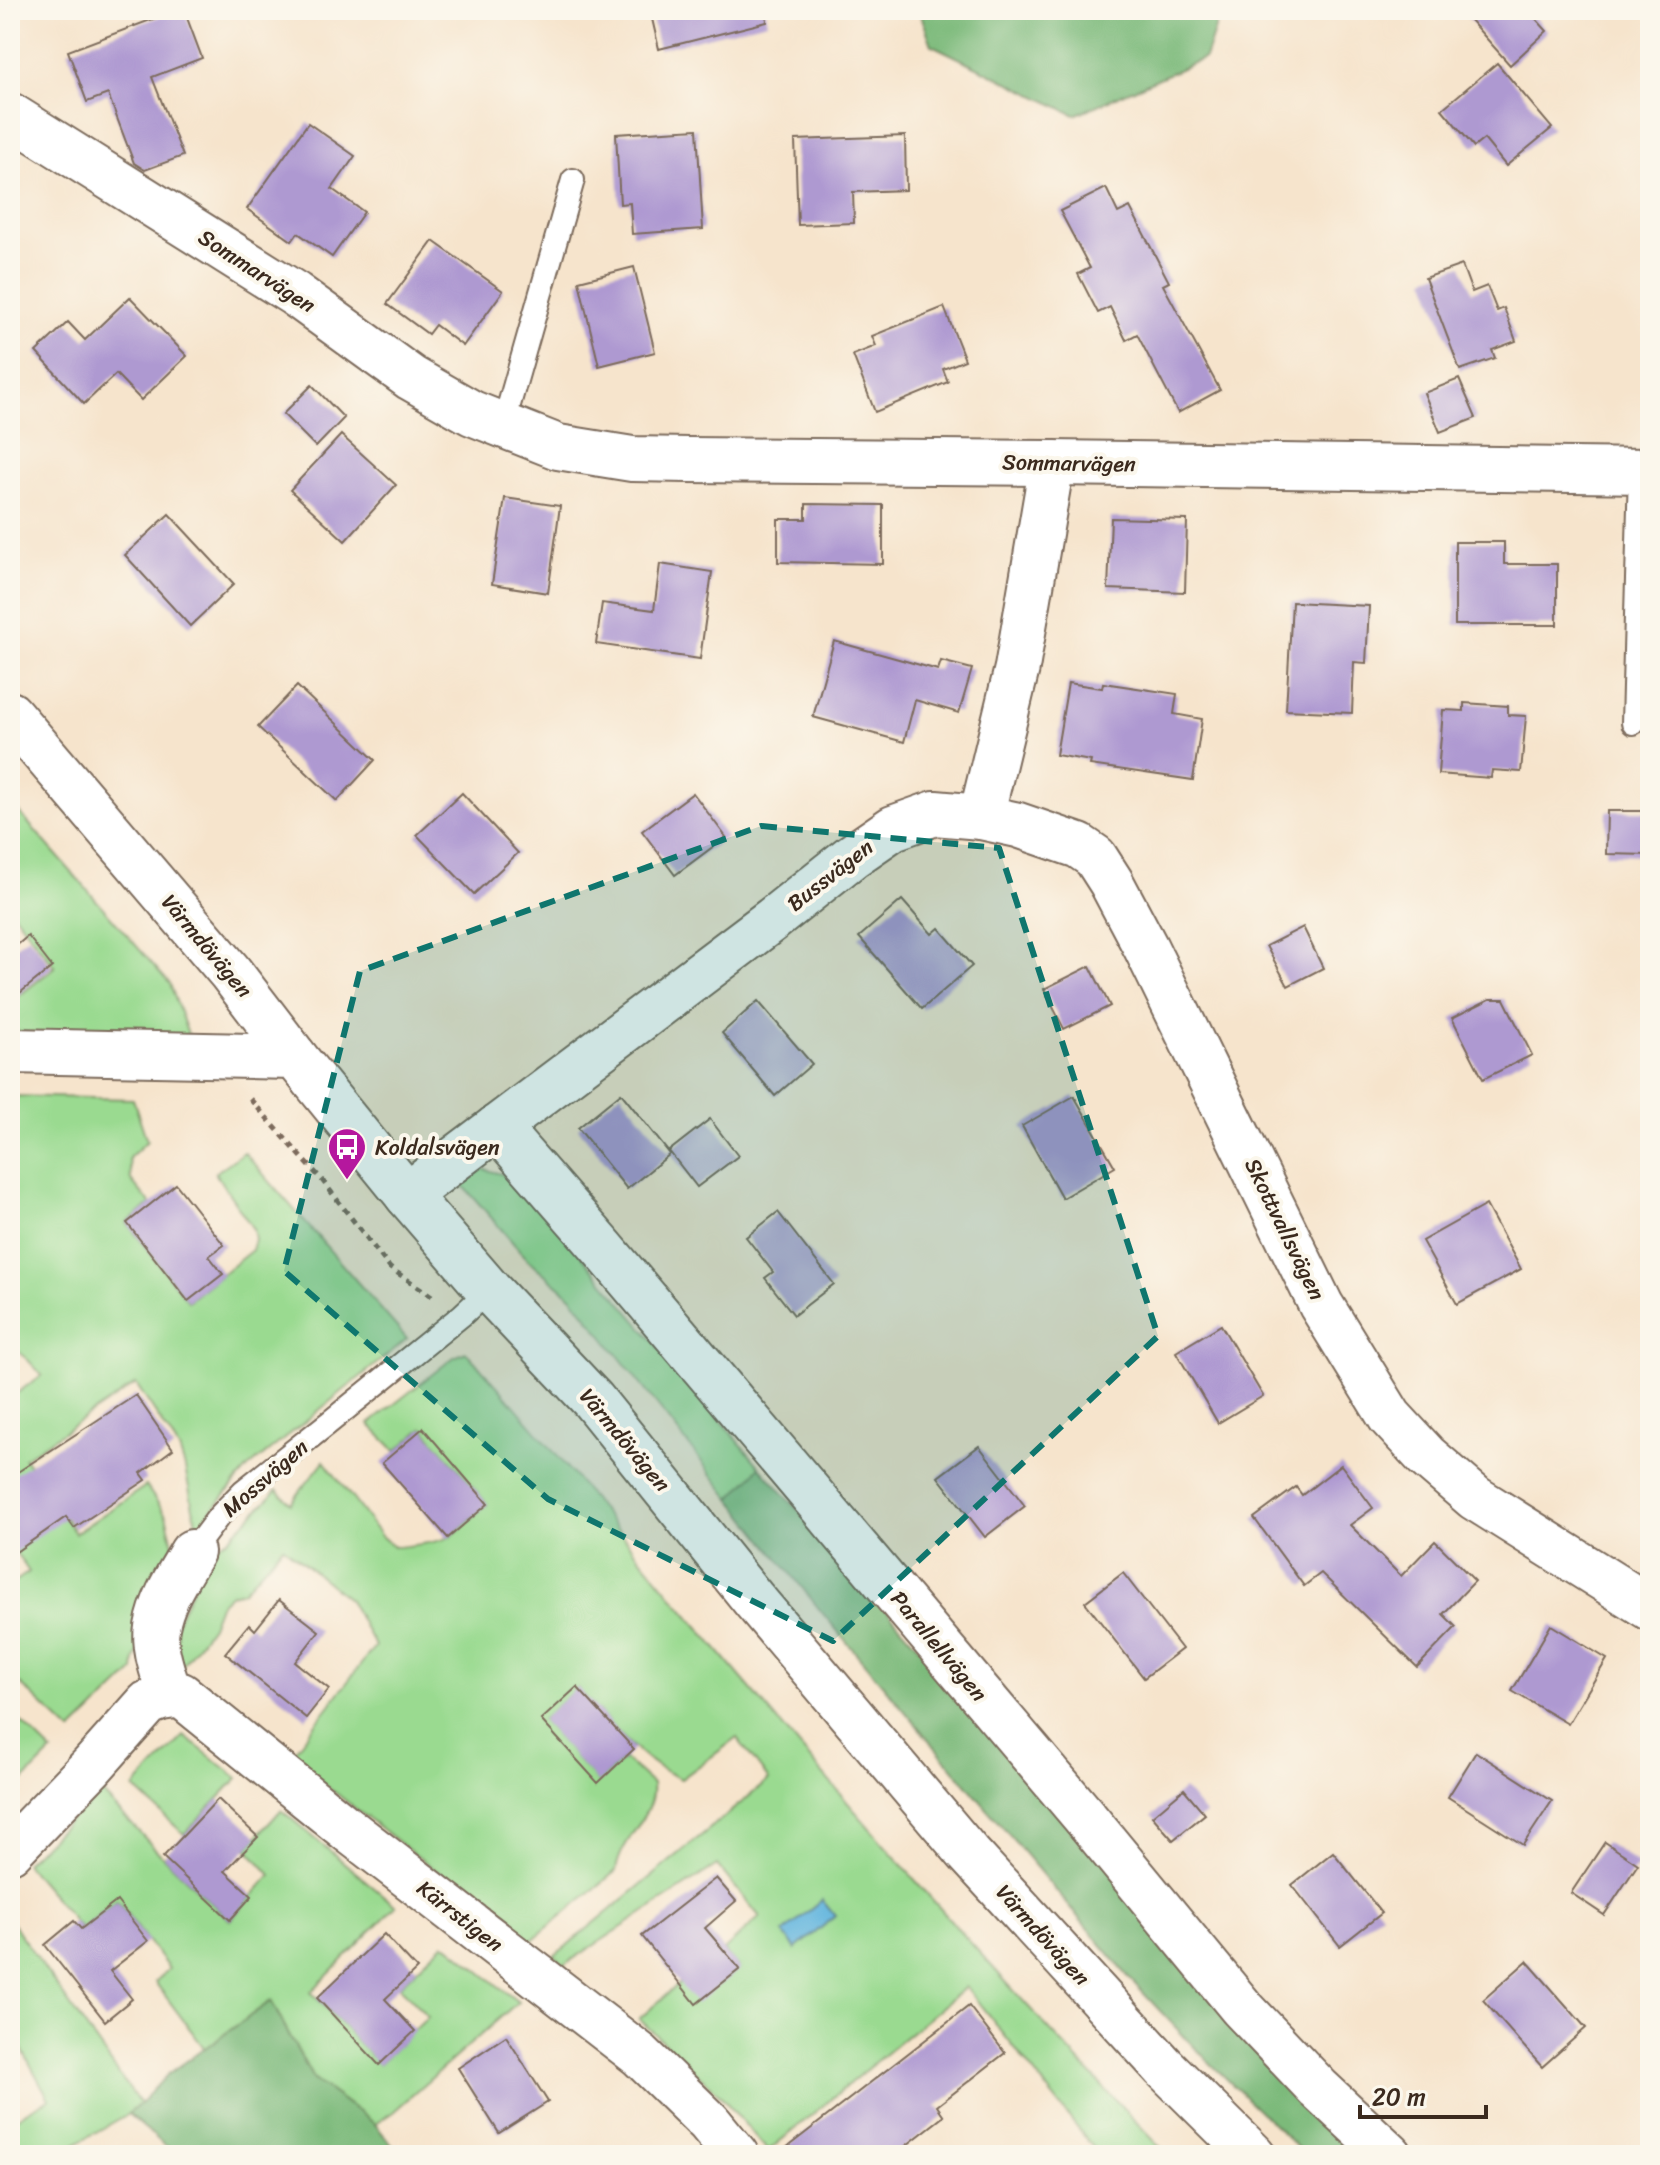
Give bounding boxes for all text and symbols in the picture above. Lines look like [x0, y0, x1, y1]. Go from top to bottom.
street label: Sommarvägen [190, 218, 324, 324]
street label: Sommarvägen [1002, 442, 1136, 484]
street label: Bussvägen [778, 828, 882, 922]
street label: Värmdövägen [151, 885, 263, 1007]
bus stop icon: Koldalsvägen [326, 1126, 368, 1181]
place label: Koldalsvägen [375, 1128, 500, 1167]
street label: Skottvallsvägen [1234, 1151, 1336, 1307]
street label: Värmdövägen [569, 1379, 681, 1501]
street label: Mossvägen [213, 1429, 317, 1527]
street label: Parallellvägen [880, 1581, 998, 1711]
street label: Kärrstigen [408, 1869, 512, 1963]
street label: Värmdövägen [986, 1875, 1100, 1995]
scale bar [1360, 2069, 1486, 2119]
text: 20 m [1372, 2076, 1426, 2118]

